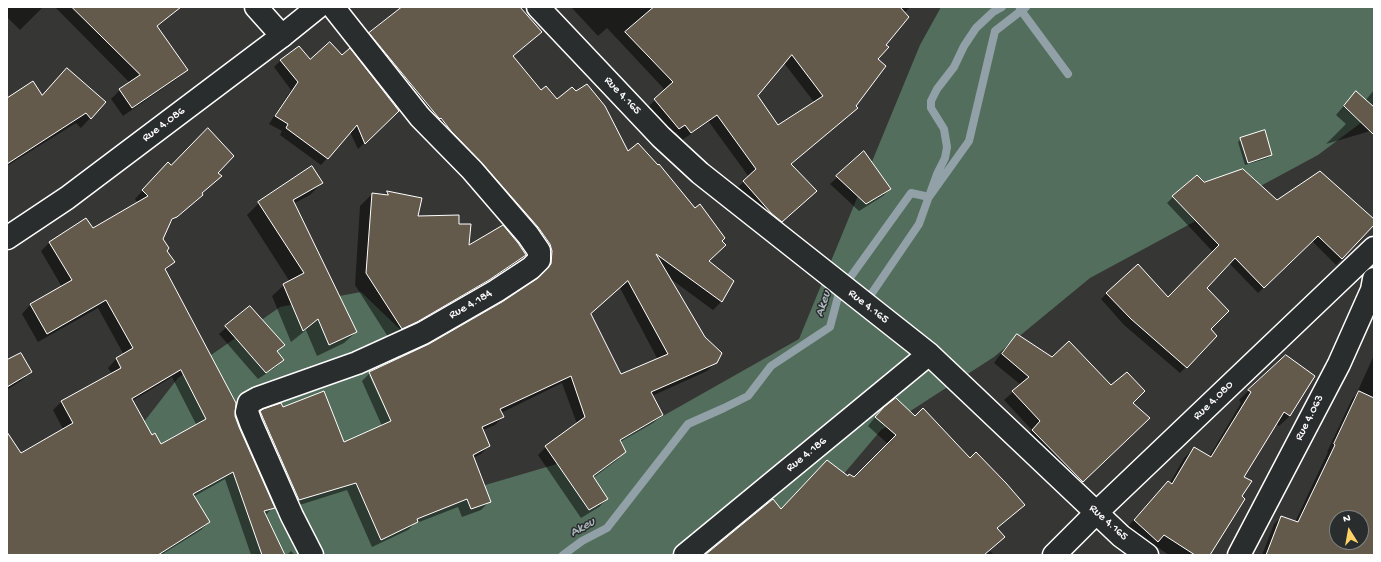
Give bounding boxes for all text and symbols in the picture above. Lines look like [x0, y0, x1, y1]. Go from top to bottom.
street label: Rue 4.165 [600, 74, 644, 118]
street label: Rue 4.086 [140, 104, 188, 146]
street label: Rue 4.184 [447, 287, 495, 323]
street label: Rue 4.165 [845, 287, 891, 327]
water label: Akeu [813, 289, 835, 319]
street label: Rue 4.080 [1191, 378, 1237, 424]
street label: Rue 4.063 [1292, 393, 1328, 443]
street label: Rue 4.186 [784, 434, 830, 476]
street label: Rue 4.165 [1085, 502, 1131, 544]
north arrow [1329, 510, 1369, 550]
text: N [1342, 513, 1352, 526]
water label: Akeu [568, 515, 598, 541]

